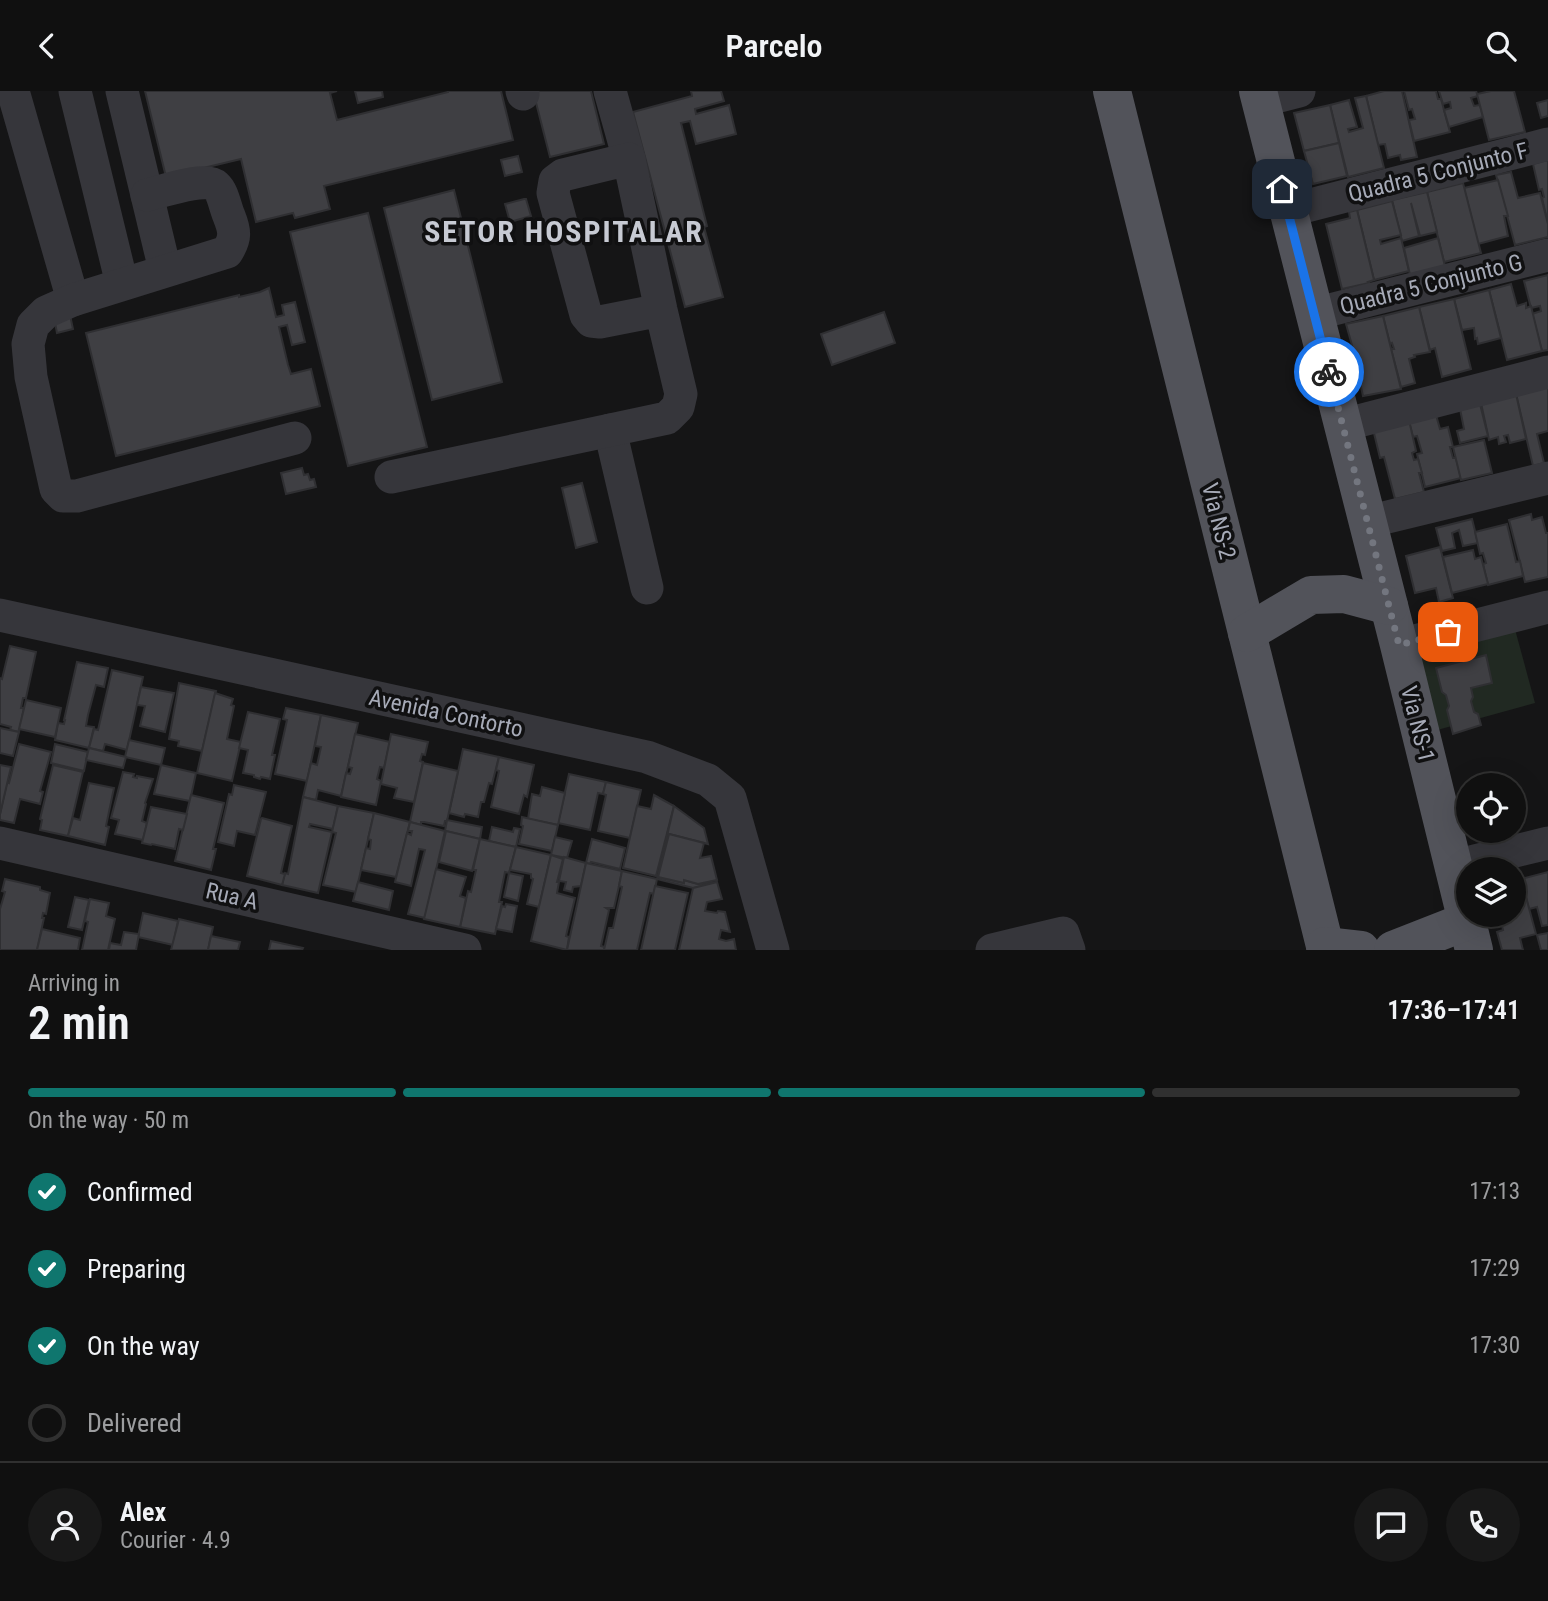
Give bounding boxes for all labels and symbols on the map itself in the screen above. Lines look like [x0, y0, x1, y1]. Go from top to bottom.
street label: Quadra 5 Conjunto F [1345, 137, 1531, 208]
pin [1252, 159, 1312, 219]
district label: SETOR HOSPITALAR [424, 214, 704, 249]
street label: Quadra 5 Conjunto G [1337, 249, 1525, 320]
courier [1294, 337, 1364, 407]
street label: Via NS-2 [1196, 480, 1241, 562]
pin [1418, 602, 1478, 662]
street label: Via NS-1 [1395, 683, 1440, 765]
street label: Avenida Contorto [366, 684, 525, 743]
street label: Rua A [203, 877, 261, 916]

